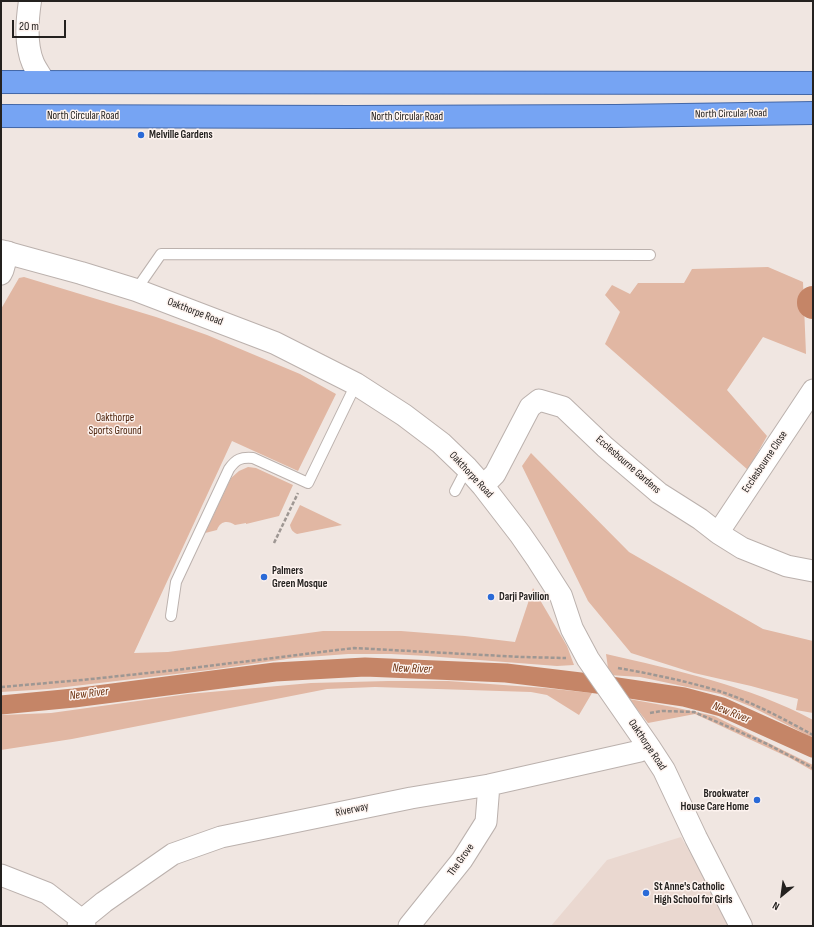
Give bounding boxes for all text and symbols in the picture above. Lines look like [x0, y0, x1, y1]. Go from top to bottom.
scale bar [14, 12, 68, 38]
text: 20 m [19, 19, 39, 34]
street label: North Circular Road [695, 107, 767, 121]
street label: North Circular Road [47, 109, 119, 123]
street label: North Circular Road [371, 110, 443, 124]
place label: Melville Gardens [149, 128, 213, 142]
marker: Melville Gardens [136, 130, 146, 140]
street label: Oakthorpe Road [165, 295, 225, 329]
park label: Oakthorpe Sports Ground [88, 411, 142, 437]
street label: Ecclesbourne Close [739, 429, 791, 495]
street label: Ecclesbourne Gardens [593, 433, 663, 497]
street label: Oakthorpe Road [446, 449, 496, 501]
place label: Palmers Green Mosque [272, 564, 327, 590]
marker: Palmers Green Mosque [259, 572, 269, 582]
place label: Darji Pavilion [499, 590, 549, 604]
marker: Darji Pavilion [486, 592, 496, 602]
water label: New River [392, 661, 432, 677]
water label: New River [69, 684, 109, 704]
water label: New River [710, 699, 752, 727]
street label: Oakthorpe Road [625, 717, 669, 773]
place label: Brookwater House Care Home [681, 787, 749, 813]
marker: Brookwater House Care Home [752, 795, 762, 805]
street label: Riverway [334, 800, 370, 820]
street label: The Grove [445, 841, 477, 879]
north arrow [762, 875, 802, 915]
place label: St Anne's Catholic High School for Girls [654, 880, 732, 906]
marker: St Anne's Catholic High School for Girls [641, 888, 651, 898]
text: N [770, 899, 782, 913]

